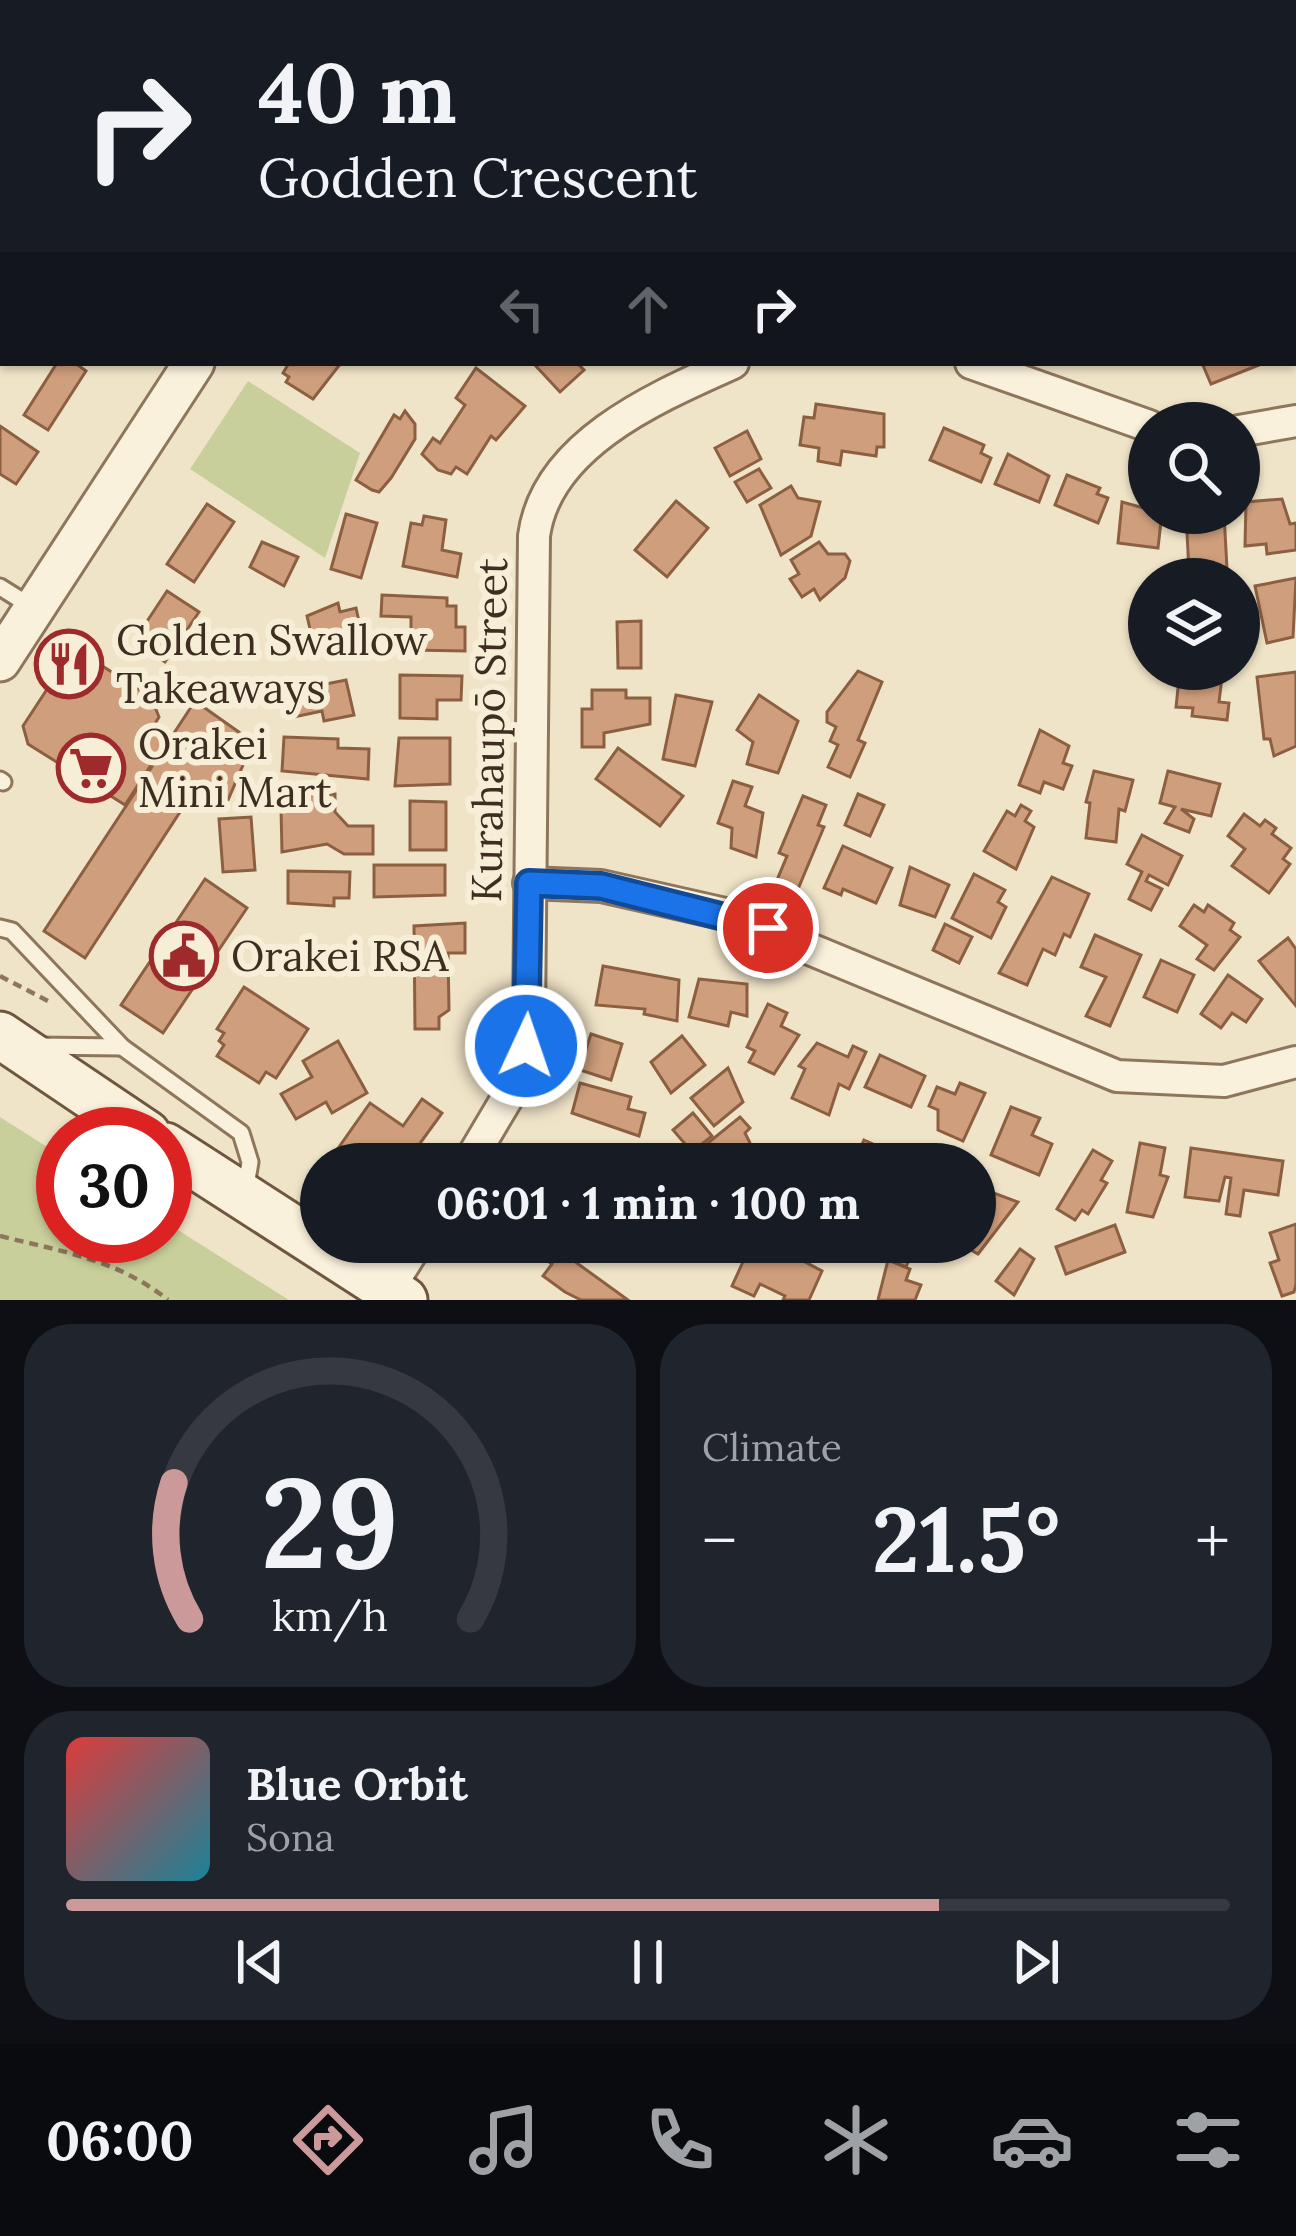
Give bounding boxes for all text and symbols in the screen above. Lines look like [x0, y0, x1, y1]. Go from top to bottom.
text: 40 m [258, 38, 457, 146]
icon: right [60, 48, 216, 204]
text: Godden Crescent [258, 143, 697, 212]
icon: left [489, 276, 555, 342]
icon: ahead [615, 276, 681, 342]
icon: right [741, 276, 807, 342]
map controls [1128, 402, 1260, 690]
button: search [1128, 402, 1260, 534]
street label: Kurahaupō Street [459, 557, 519, 903]
button: layers [1128, 558, 1260, 690]
place label: Golden Swallow Takeaways [116, 613, 428, 715]
restaurant icon: Golden Swallow Takeaways [34, 629, 104, 699]
place label: Orakei Mini Mart [138, 717, 332, 819]
supermarket icon: Orakei Mini Mart [56, 733, 126, 803]
pin [717, 877, 819, 979]
icon: arrive [735, 895, 801, 961]
public building icon: Orakei RSA [149, 921, 219, 991]
place label: Orakei RSA [231, 929, 449, 983]
position arrow [463, 983, 589, 1109]
speed limit sign: 30 [36, 1107, 192, 1263]
text: 06:01 · 1 min · 100 m [436, 1174, 860, 1231]
text: Climate [702, 1422, 842, 1472]
text: 29 [261, 1442, 399, 1602]
text: 21.5° [872, 1481, 1060, 1597]
text: − [702, 1498, 737, 1582]
text: + [1195, 1498, 1230, 1582]
text: km/h [272, 1587, 388, 1642]
text: Blue Orbit [246, 1755, 468, 1812]
text: Sona [246, 1812, 335, 1862]
icon: previous [227, 1929, 293, 1995]
icon: pause [615, 1929, 681, 1995]
icon: next [1003, 1929, 1069, 1995]
icon: directions [286, 2098, 370, 2182]
icon: music [462, 2098, 546, 2182]
icon: phone [638, 2098, 722, 2182]
icon: climate [814, 2098, 898, 2182]
icon: car [990, 2098, 1074, 2182]
icon: filters [1166, 2098, 1250, 2182]
text: 06:00 [46, 2106, 194, 2175]

